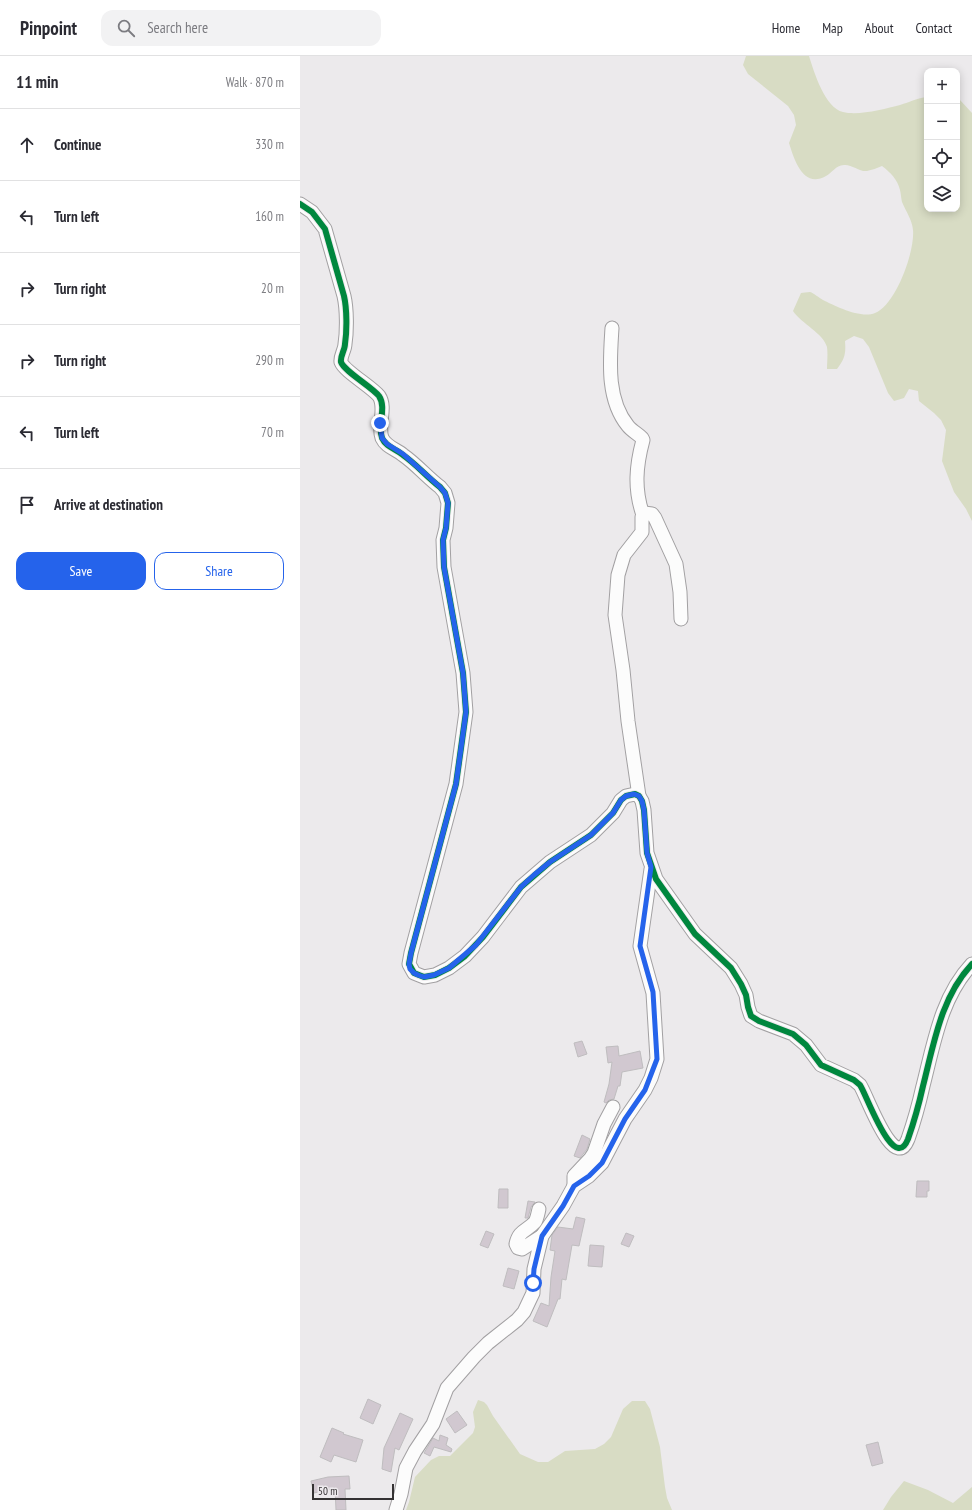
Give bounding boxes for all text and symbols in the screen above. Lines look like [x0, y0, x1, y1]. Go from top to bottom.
search box [101, 10, 381, 46]
text: Pinpoint [20, 16, 77, 40]
icon: search [115, 17, 137, 39]
text: Search here [147, 18, 208, 37]
text: Home [772, 19, 800, 37]
text: Map [822, 19, 843, 37]
text: About [865, 19, 894, 37]
text: Contact [916, 19, 952, 37]
map controls [924, 68, 960, 212]
button: + [924, 68, 960, 104]
text: 11 min [16, 71, 58, 93]
text: Walk · 870 m [226, 74, 284, 91]
button: − [924, 104, 960, 140]
icon: ahead [16, 134, 38, 156]
text: Continue [54, 135, 101, 154]
text: 330 m [255, 136, 284, 153]
button: locate [924, 140, 960, 176]
button: layers [924, 176, 960, 212]
icon: left [16, 206, 38, 228]
text: Turn left [54, 207, 99, 226]
text: 160 m [255, 208, 284, 225]
icon: right [16, 278, 38, 300]
text: Turn right [54, 279, 106, 298]
text: 20 m [261, 280, 284, 297]
icon: right [16, 350, 38, 372]
text: Turn right [54, 351, 106, 370]
text: 290 m [255, 352, 284, 369]
route end [371, 414, 389, 432]
icon: left [16, 422, 38, 444]
text: Turn left [54, 423, 99, 442]
text: 70 m [261, 424, 284, 441]
icon: arrive [16, 494, 38, 516]
text: Arrive at destination [54, 495, 163, 514]
button: Save [16, 552, 146, 590]
button: Share [154, 552, 284, 590]
route start [524, 1274, 542, 1292]
scale bar [312, 1482, 394, 1501]
text: 50 m [318, 1484, 337, 1498]

